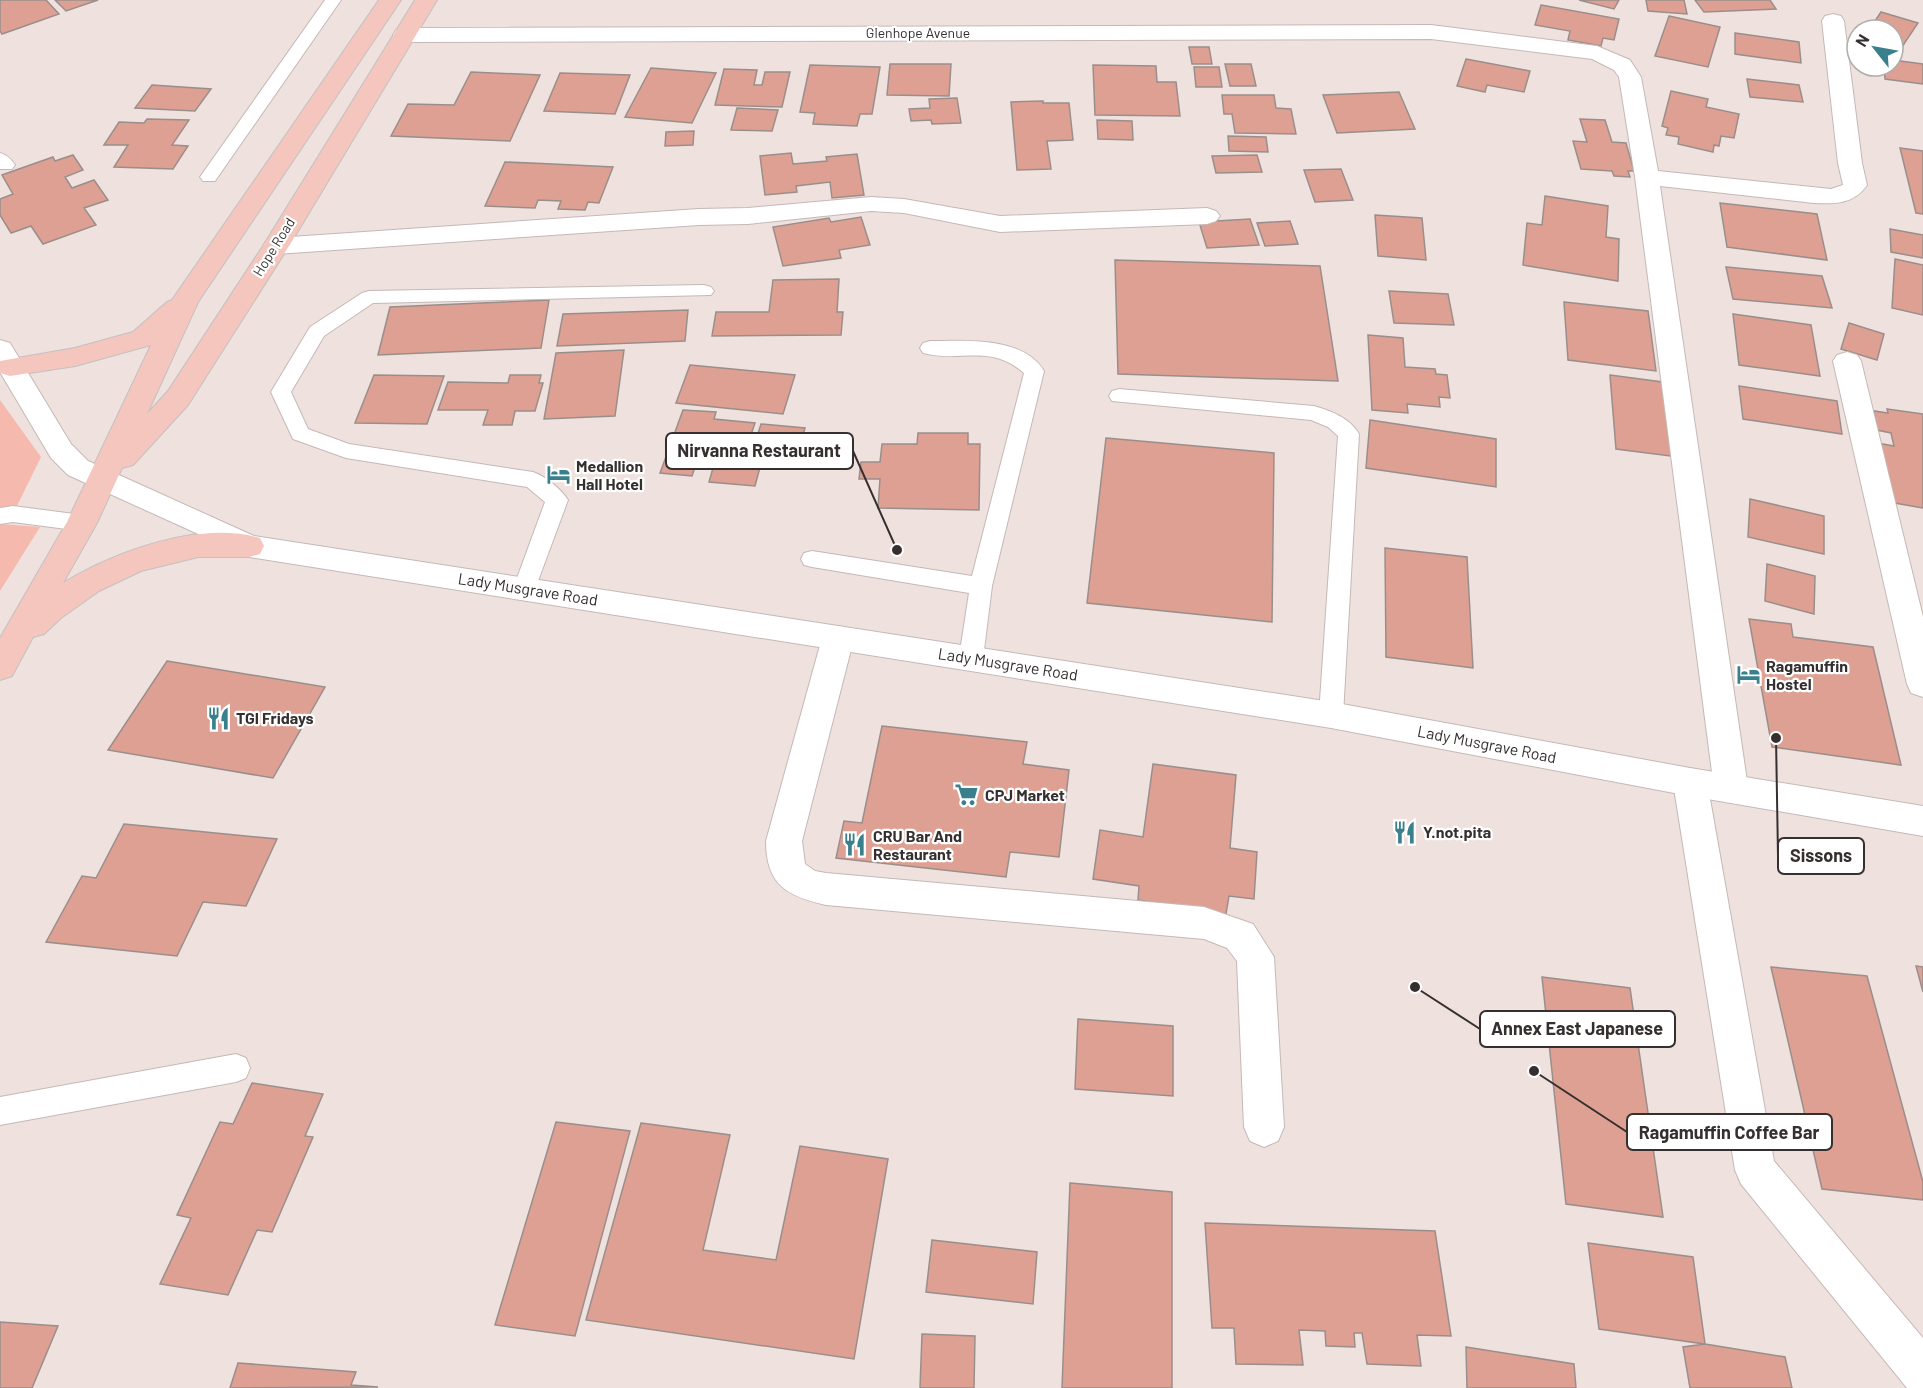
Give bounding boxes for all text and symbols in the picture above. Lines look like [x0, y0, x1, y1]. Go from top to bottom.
north arrow [1845, 18, 1905, 78]
street label: Glenhope Avenue [866, 24, 970, 41]
text: N [1851, 31, 1873, 49]
street label: Hope Road [249, 214, 298, 279]
callout: Nirvanna Restaurant [666, 433, 853, 469]
text: Nirvanna Restaurant [677, 439, 841, 461]
place label: Medallion Hall Hotel [576, 456, 643, 493]
hotel icon: Medallion Hall Hotel [545, 462, 571, 488]
street label: Lady Musgrave Road [457, 568, 599, 609]
street label: Lady Musgrave Road [937, 643, 1079, 684]
place label: Ragamuffin Hostel [1766, 656, 1848, 693]
hotel icon: Ragamuffin Hostel [1735, 662, 1761, 688]
restaurant icon: TGI Fridays [205, 705, 231, 731]
place label: TGI Fridays [236, 708, 314, 727]
street label: Lady Musgrave Road [1416, 721, 1558, 766]
supermarket icon: CPJ Market [954, 782, 980, 808]
place label: CPJ Market [985, 785, 1065, 804]
restaurant icon: Y.not.pita [1392, 819, 1418, 845]
place label: Y.not.pita [1423, 822, 1491, 841]
place label: CRU Bar And Restaurant [873, 826, 962, 863]
restaurant icon: CRU Bar And Restaurant [842, 832, 868, 858]
callout: Sissons [1778, 838, 1864, 874]
text: Sissons [1790, 844, 1852, 866]
callout: Annex East Japanese [1480, 1011, 1675, 1047]
text: Annex East Japanese [1491, 1017, 1663, 1039]
callout: Ragamuffin Coffee Bar [1627, 1114, 1832, 1150]
text: Ragamuffin Coffee Bar [1639, 1121, 1819, 1143]

